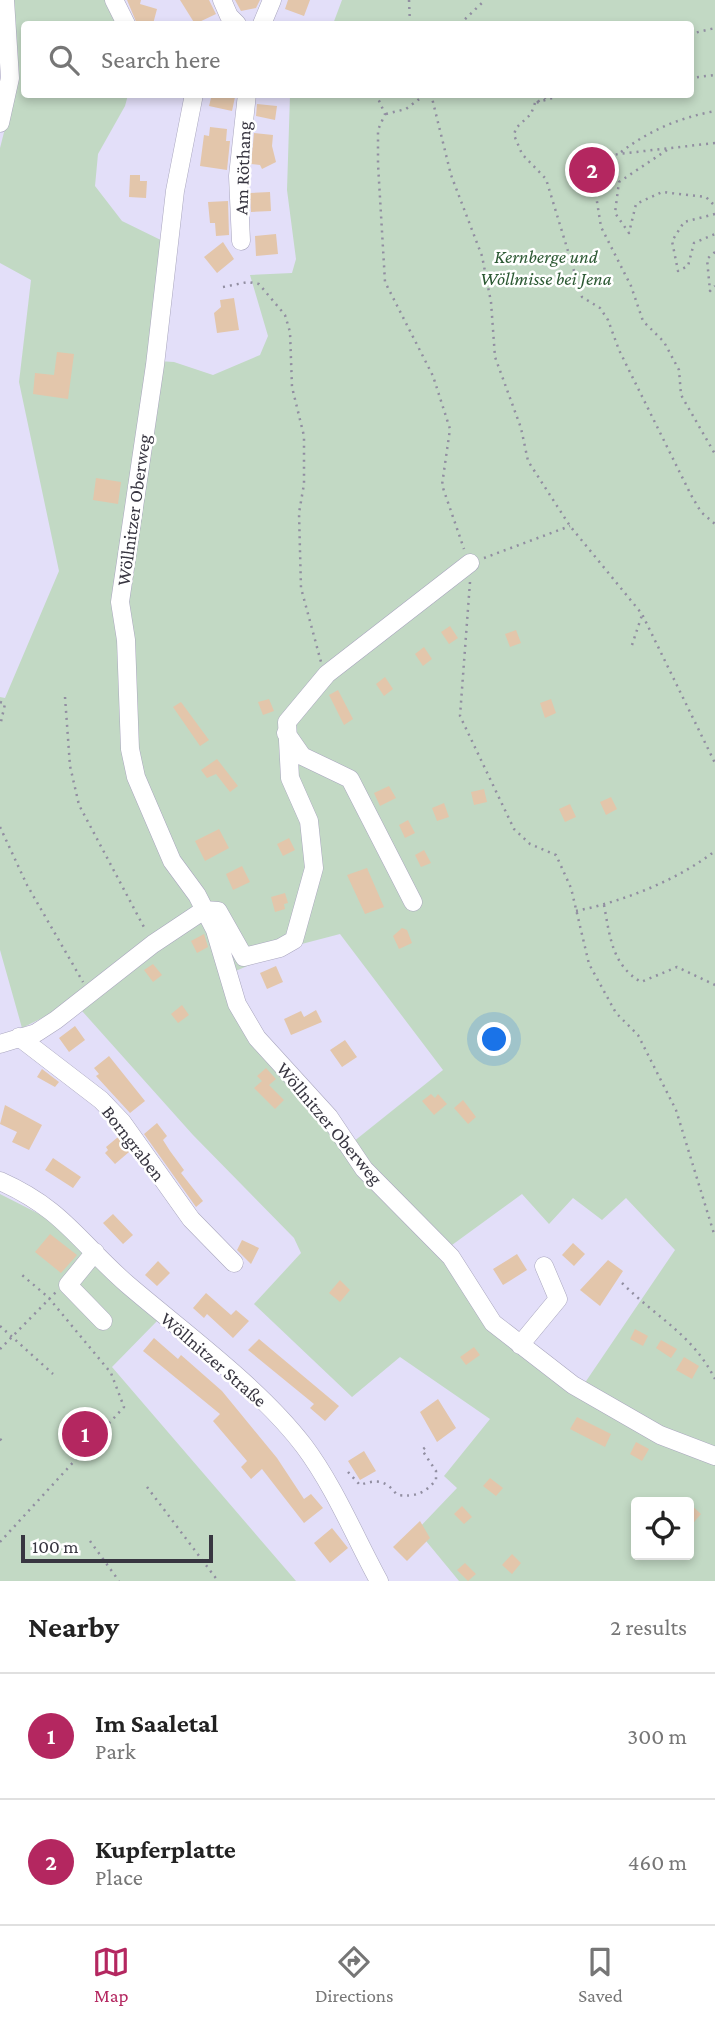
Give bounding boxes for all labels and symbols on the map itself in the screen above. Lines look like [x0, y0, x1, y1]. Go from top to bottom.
street label: Am Röthang [230, 121, 255, 215]
pin: 2 [569, 144, 615, 196]
park label: Kernberge und Wöllmisse bei Jena [480, 246, 612, 289]
street label: Wöllnitzer Oberweg [112, 433, 155, 587]
your location [477, 1022, 511, 1056]
street label: Wöllnitzer Oberweg [272, 1058, 387, 1189]
street label: Borngraben [98, 1102, 169, 1185]
street label: Wöllnitzer Straße [156, 1308, 271, 1411]
pin: 1 [62, 1408, 108, 1460]
scale bar [21, 1532, 214, 1564]

